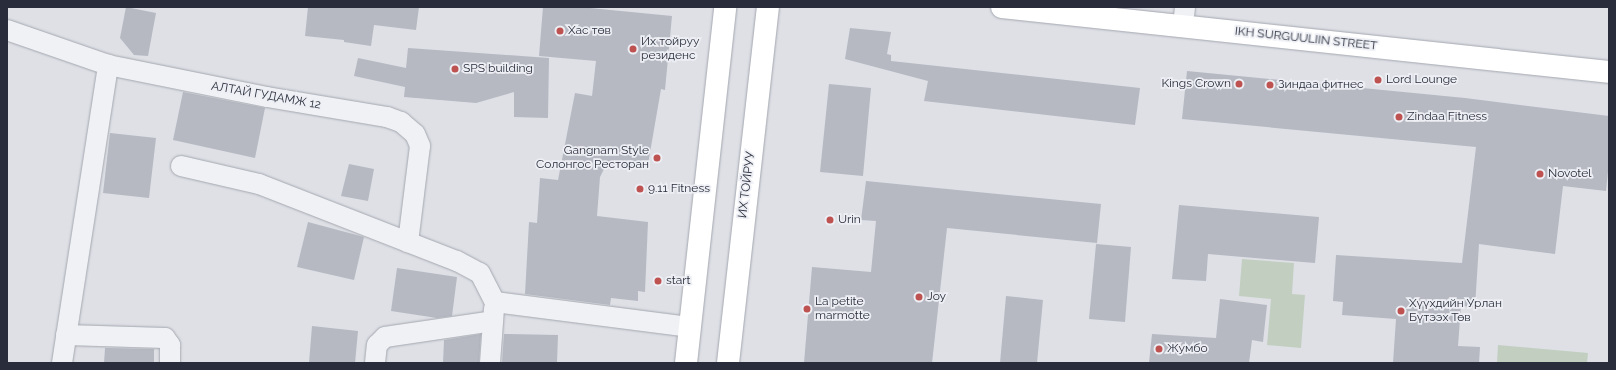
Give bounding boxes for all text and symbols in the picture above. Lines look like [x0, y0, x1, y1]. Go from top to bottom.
place label: Хас төв [568, 24, 611, 38]
street label: IKH SURGUULIIN STREET [1234, 24, 1378, 54]
marker: Хас төв [555, 26, 565, 36]
place label: Их тойруу резиденс [641, 35, 699, 63]
marker: Их тойруу резиденс [628, 44, 638, 54]
place label: SPS building [463, 62, 533, 76]
marker: SPS building [450, 64, 460, 74]
place label: Lord Lounge [1386, 73, 1457, 87]
marker: Lord Lounge [1373, 75, 1383, 85]
place label: Kings Crown [1161, 77, 1231, 91]
place label: Зиндаа фитнес [1278, 78, 1364, 92]
street label: АЛТАЙ ГУДАМЖ 12 [210, 79, 322, 113]
marker: Kings Crown [1234, 79, 1244, 89]
marker: Зиндаа фитнес [1265, 80, 1275, 90]
place label: Zindaa Fitness [1407, 110, 1487, 124]
marker: Zindaa Fitness [1394, 112, 1404, 122]
place label: Gangnam Style Cолонгос Pесторан [536, 144, 649, 172]
street label: ИХ ТОЙРУУ [736, 151, 758, 219]
marker: Gangnam Style Cолонгос Pесторан [652, 153, 662, 163]
place label: Novotel [1548, 167, 1592, 181]
marker: Novotel [1535, 169, 1545, 179]
place label: 9.11 Fitness [648, 182, 710, 196]
marker: 9.11 Fitness [635, 184, 645, 194]
place label: Urin [838, 213, 861, 227]
marker: Urin [825, 215, 835, 225]
place label: start [666, 274, 691, 288]
marker: start [653, 276, 663, 286]
place label: Joy [927, 290, 946, 304]
marker: Joy [914, 292, 924, 302]
place label: La petite marmotte [815, 295, 870, 323]
place label: Хүүхдийн Урлан Бүтээх Төв [1409, 297, 1502, 325]
marker: La petite marmotte [802, 304, 812, 314]
marker: Хүүхдийн Урлан Бүтээх Төв [1396, 306, 1406, 316]
place label: Жумбо [1167, 342, 1208, 356]
marker: Жумбо [1154, 344, 1164, 354]

